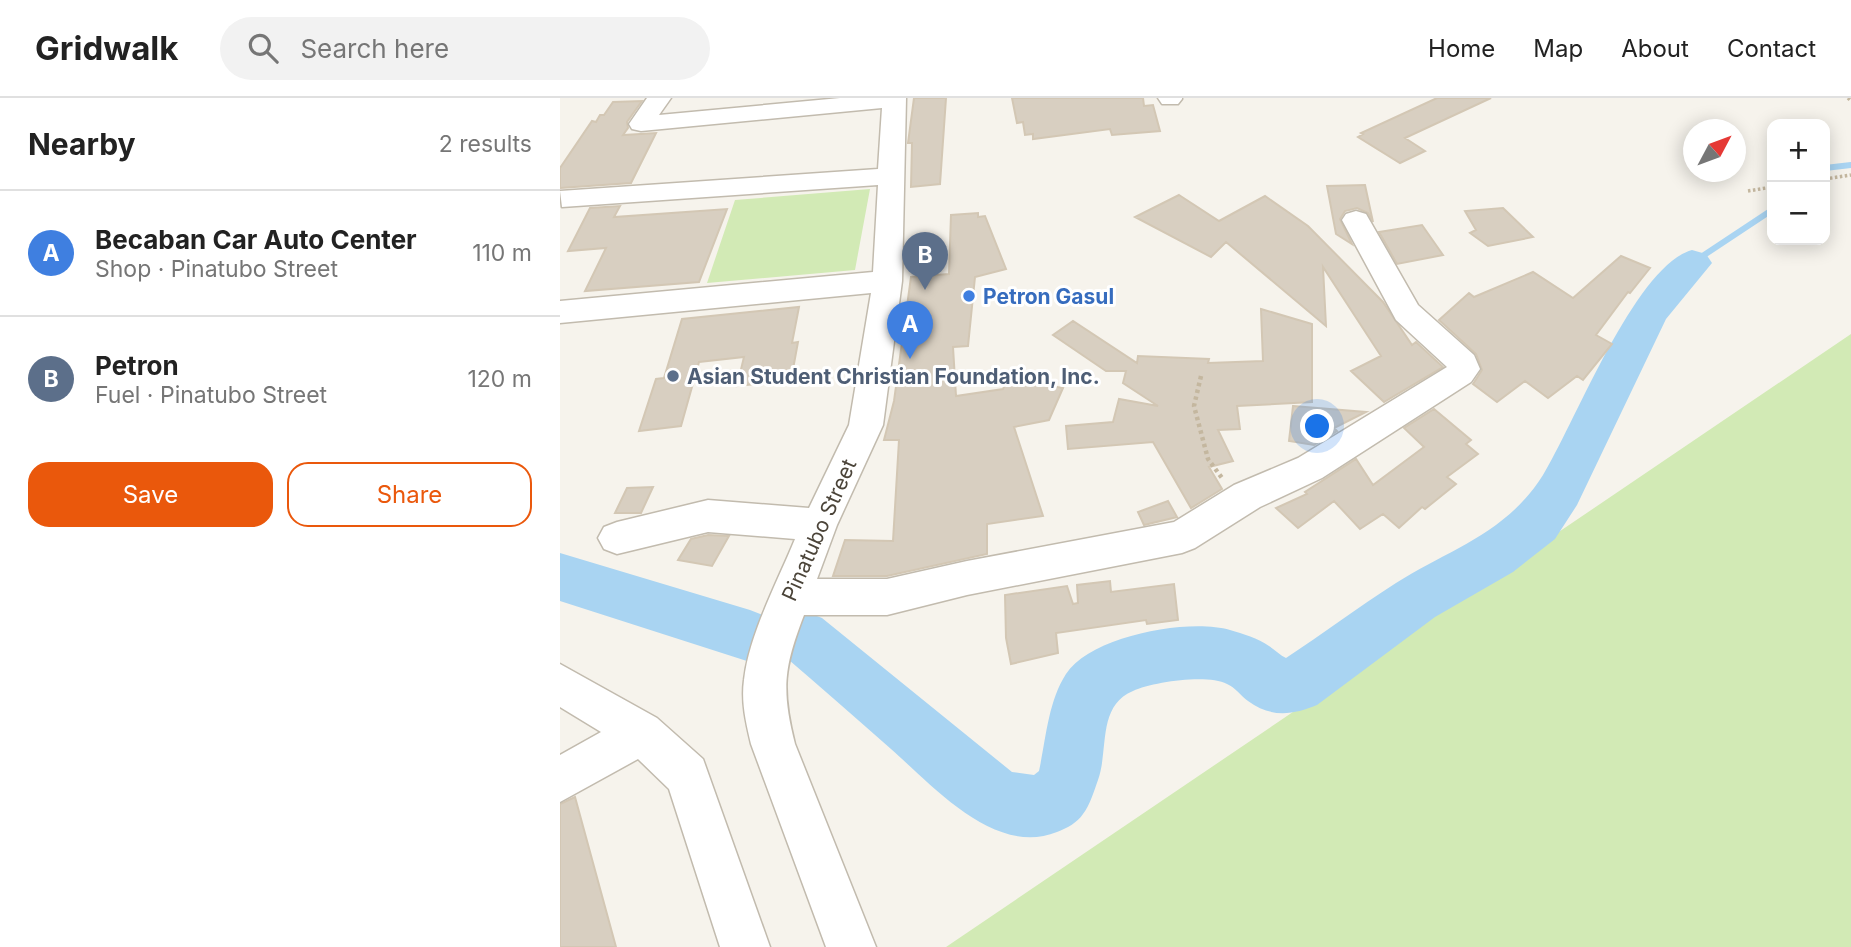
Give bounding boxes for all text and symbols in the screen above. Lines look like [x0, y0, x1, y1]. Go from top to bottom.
search box [220, 17, 710, 80]
text: Gridwalk [35, 28, 178, 68]
icon: search [244, 29, 282, 67]
text: Search here [300, 33, 449, 64]
text: Home [1428, 34, 1495, 63]
text: Map [1533, 34, 1583, 63]
text: About [1621, 34, 1689, 63]
text: Contact [1727, 34, 1816, 63]
north arrow [1683, 119, 1746, 182]
map controls [1767, 119, 1830, 245]
button: + [1767, 119, 1830, 182]
text: Nearby [28, 126, 136, 162]
text: 2 results [439, 130, 532, 158]
button: − [1767, 182, 1830, 245]
text: Becaban Car Auto Center [95, 224, 417, 255]
pin: B [902, 232, 948, 290]
text: A [42, 239, 60, 267]
text: 110 m [472, 239, 532, 267]
text: Shop · Pinatubo Street [95, 255, 338, 283]
place label: Petron Gasul [983, 284, 1114, 309]
marker: Petron Gasul [961, 288, 977, 304]
pin: A [887, 301, 933, 359]
text: Petron [95, 350, 179, 381]
place label: Asian Student Christian Foundation, Inc. [687, 364, 1100, 389]
text: B [43, 365, 59, 393]
text: 120 m [467, 365, 532, 393]
marker: Asian Student Christian Foundation, Inc. [665, 368, 681, 384]
text: Fuel · Pinatubo Street [95, 381, 327, 409]
your location [1300, 409, 1334, 443]
street label: Pinatubo Street [777, 455, 862, 605]
button: Save [28, 462, 273, 527]
button: Share [287, 462, 532, 527]

